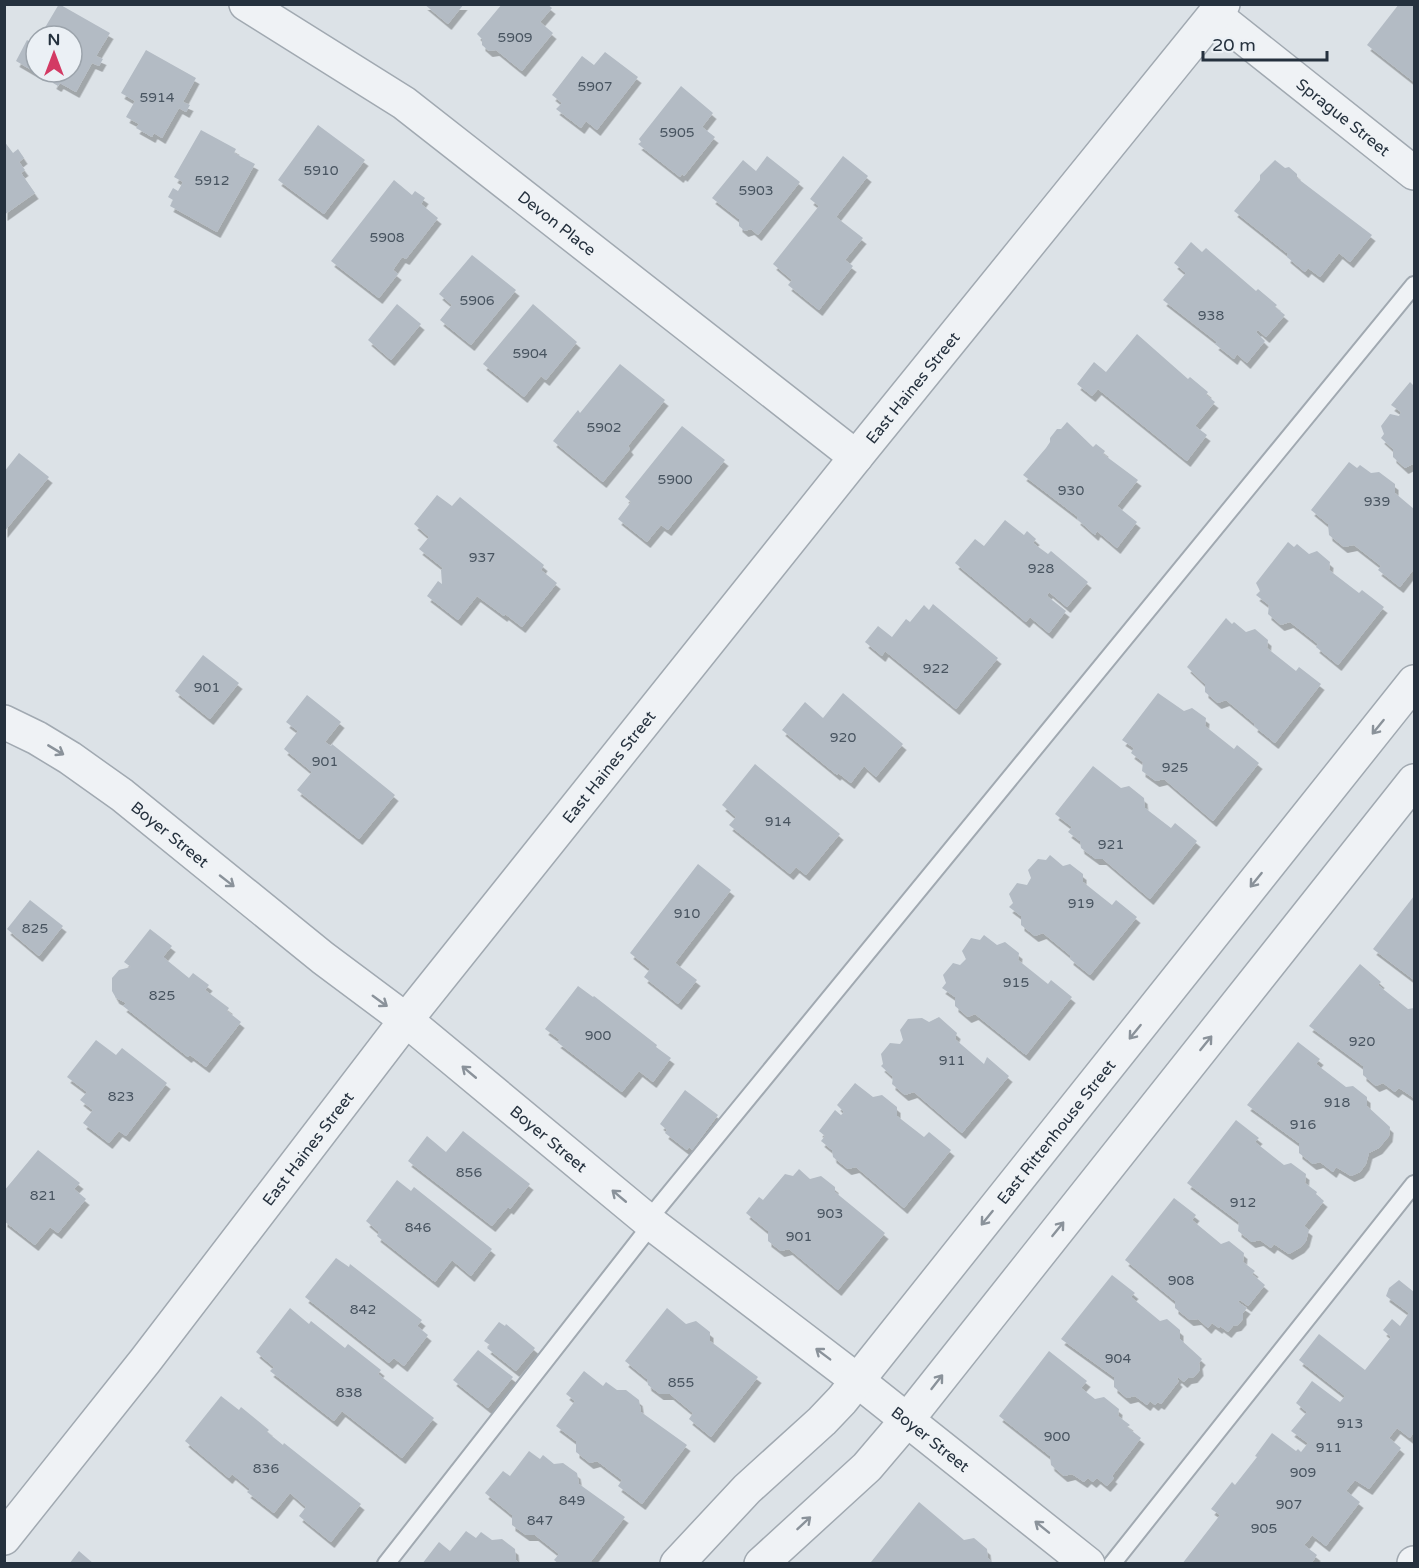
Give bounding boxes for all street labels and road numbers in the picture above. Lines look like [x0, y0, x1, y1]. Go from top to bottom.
street label: Sprague Street [1292, 75, 1394, 161]
street label: Devon Place [513, 187, 600, 261]
street label: East Haines Street [862, 328, 965, 448]
street label: East Haines Street [558, 707, 660, 828]
street label: Boyer Street [127, 797, 212, 872]
street label: East Rittenhouse Street [993, 1056, 1120, 1209]
street label: East Haines Street [258, 1088, 359, 1210]
street label: Boyer Street [506, 1101, 591, 1177]
street label: Boyer Street [887, 1402, 973, 1477]

